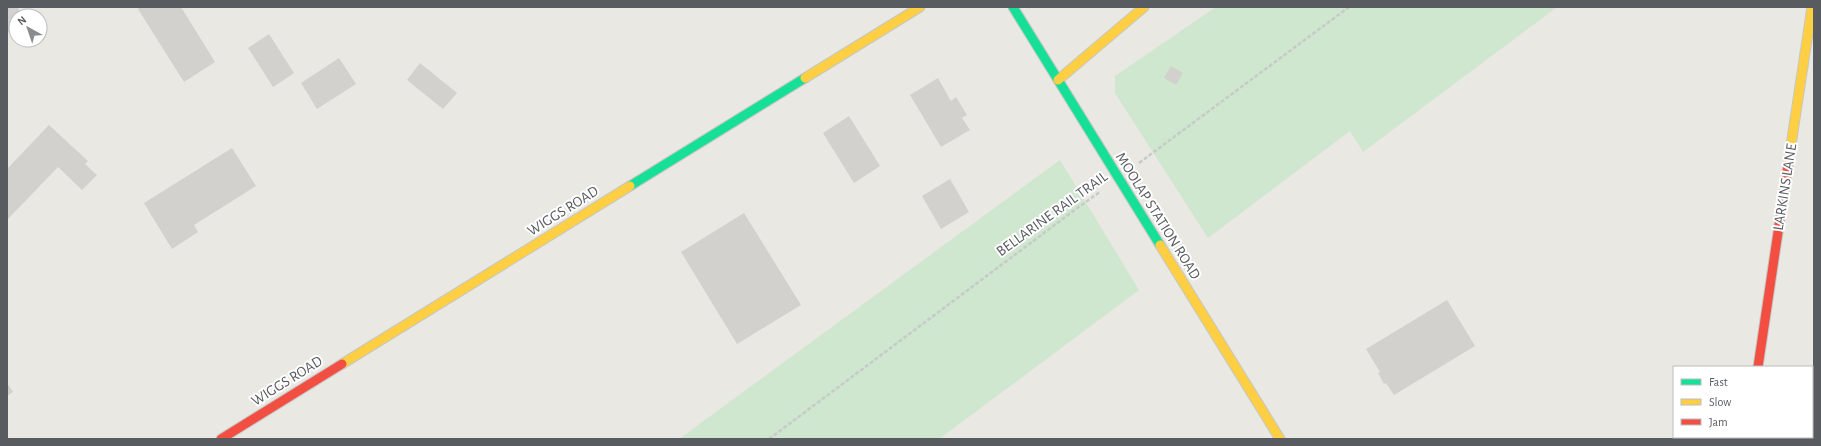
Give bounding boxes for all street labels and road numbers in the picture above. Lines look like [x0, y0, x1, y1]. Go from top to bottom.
street label: LARKINS LANE [1771, 143, 1799, 231]
street label: MOOLAP STATION ROAD [1113, 150, 1203, 282]
street label: BELLARINE RAIL TRAIL [994, 168, 1111, 259]
street label: WIGGS ROAD [525, 183, 601, 239]
street label: WIGGS ROAD [249, 353, 325, 409]

